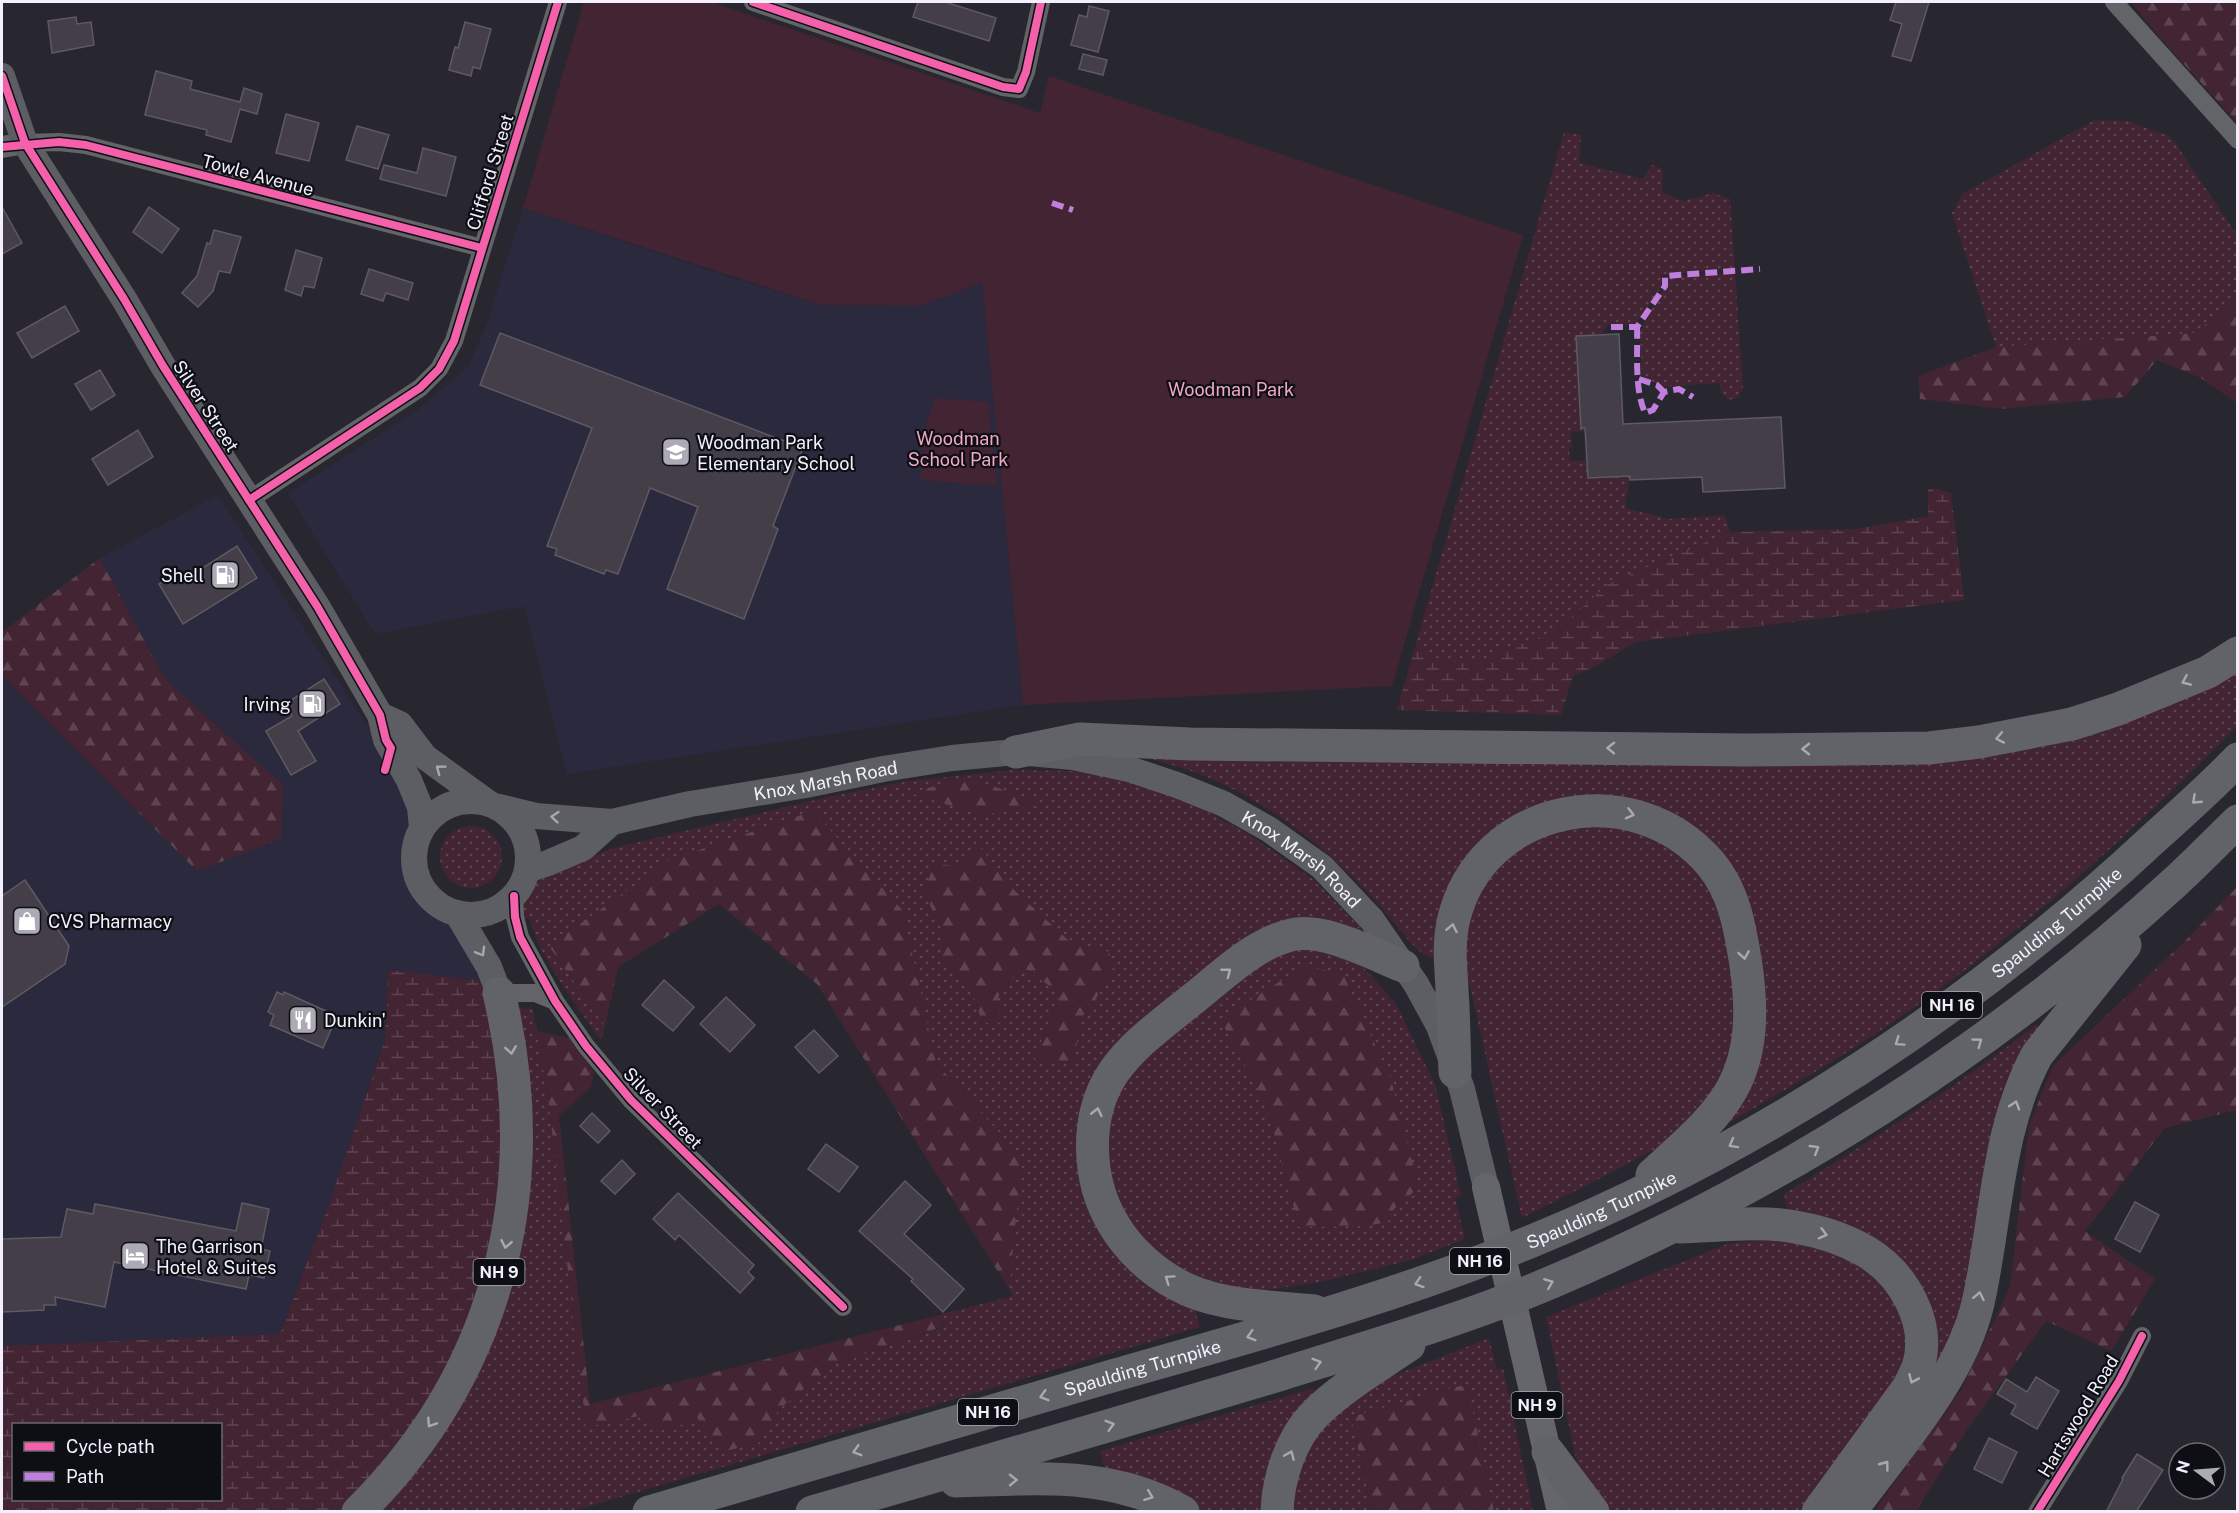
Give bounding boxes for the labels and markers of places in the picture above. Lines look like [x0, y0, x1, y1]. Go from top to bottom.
place label: Woodman Park Elementary School [697, 432, 855, 474]
school or university icon: Woodman Park Elementary School [660, 436, 692, 468]
fuel station icon: Shell [209, 559, 241, 591]
place label: Shell [161, 565, 204, 586]
fuel station icon: Irving [296, 688, 328, 720]
place label: Irving [243, 694, 291, 715]
shop icon: CVS Pharmacy [11, 905, 43, 937]
place label: CVS Pharmacy [48, 911, 172, 932]
restaurant icon: Dunkin' [287, 1004, 319, 1036]
place label: Dunkin' [324, 1010, 386, 1031]
place label: The Garrison Hotel & Suites [156, 1236, 276, 1278]
hotel icon: The Garrison Hotel & Suites [119, 1240, 151, 1272]

